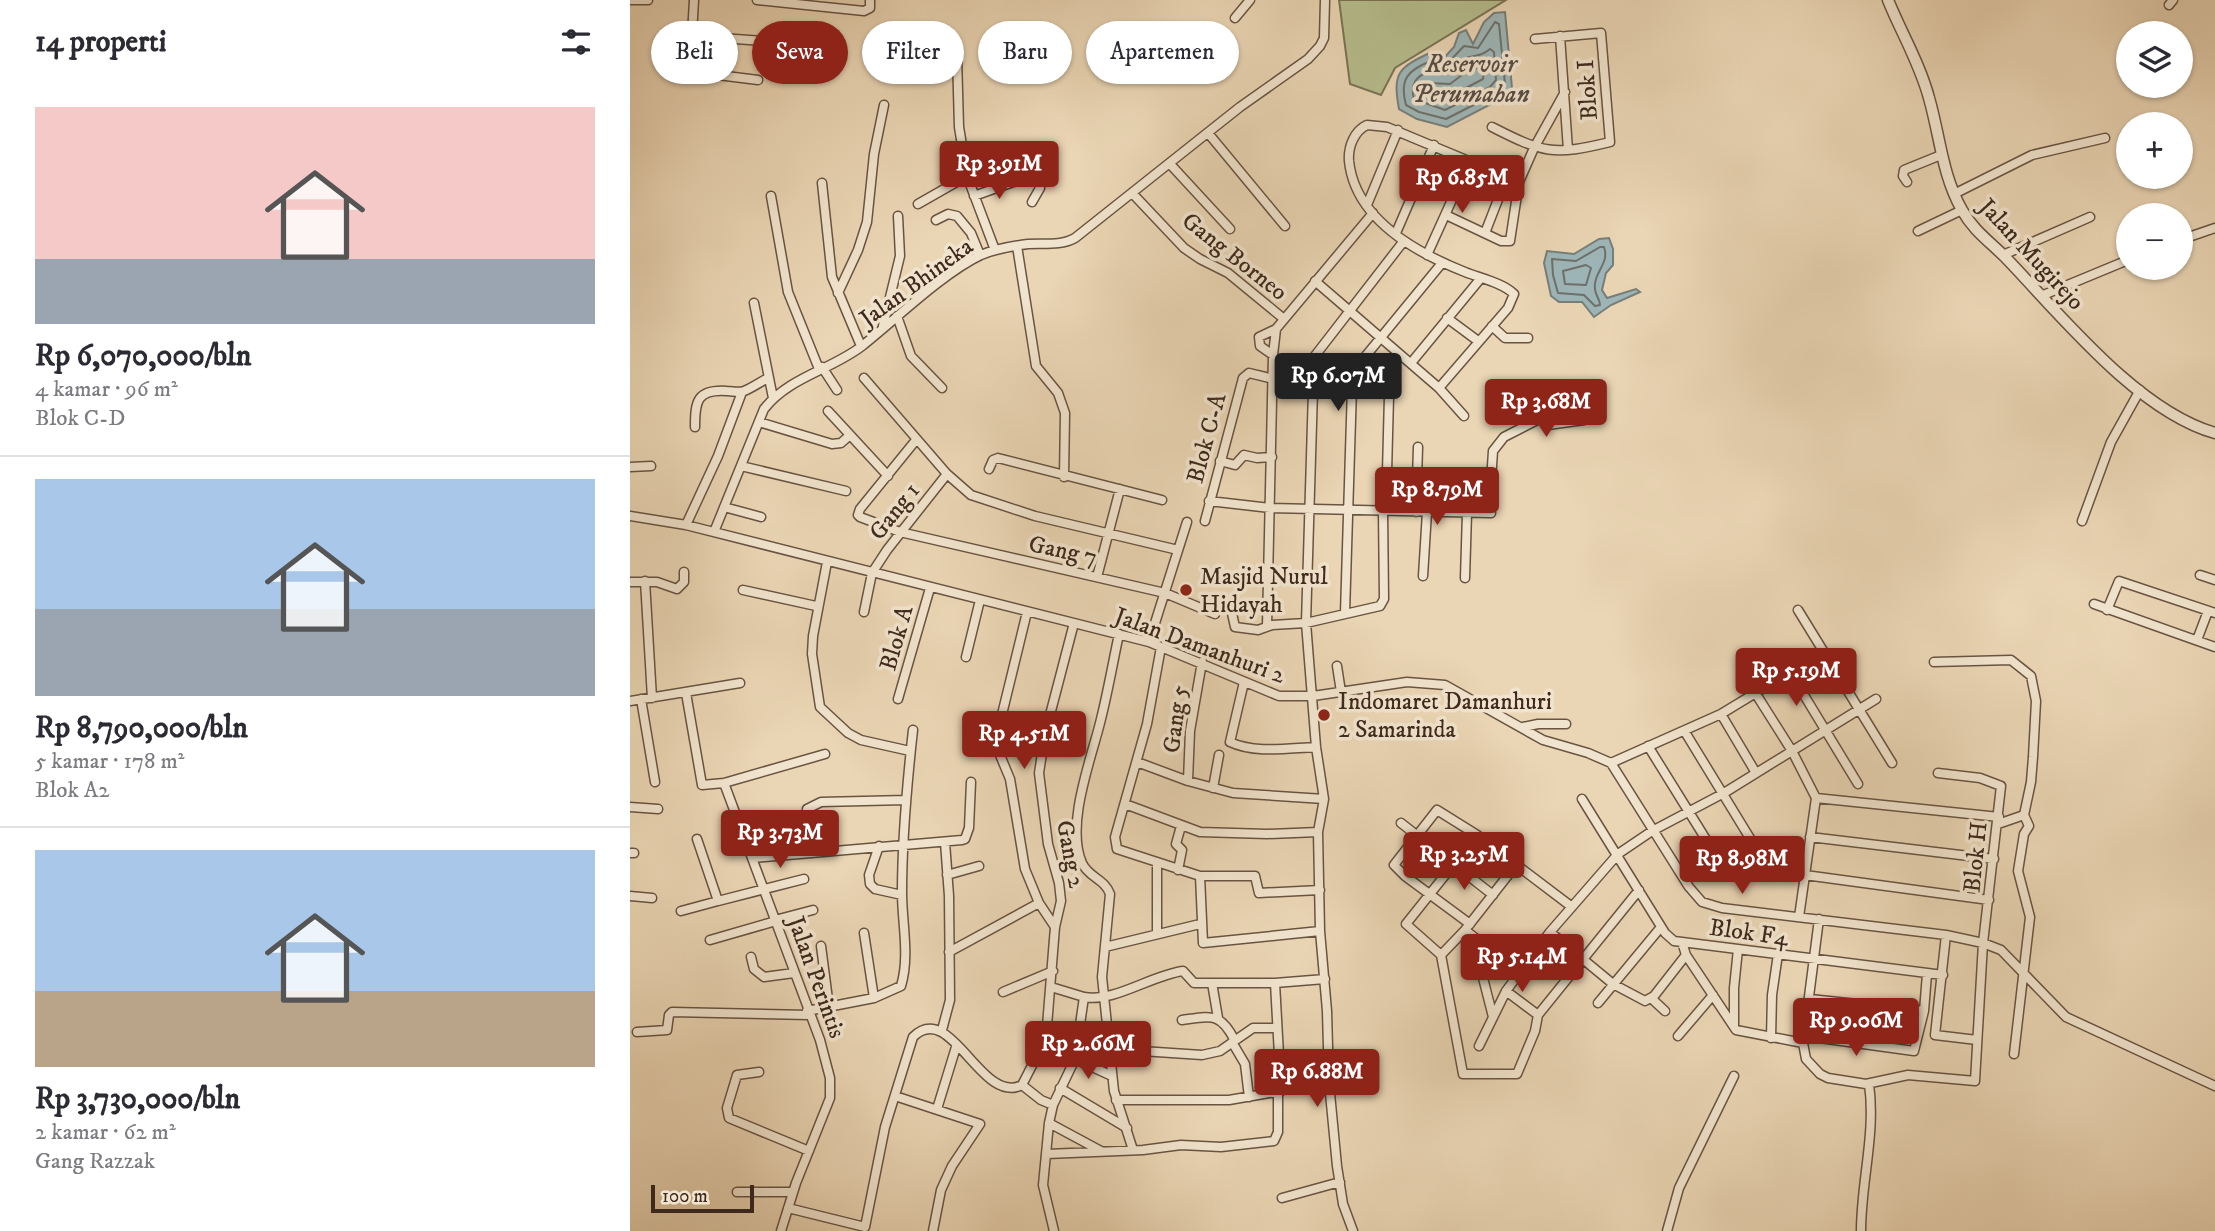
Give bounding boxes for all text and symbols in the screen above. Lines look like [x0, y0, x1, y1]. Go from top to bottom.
chip: Beli [651, 21, 738, 84]
chip: Sewa [752, 21, 848, 84]
chip: Filter [862, 21, 964, 84]
chip: Baru [978, 21, 1072, 84]
chip: Apartemen [1086, 21, 1239, 84]
map controls [2116, 21, 2193, 280]
button: layers [2116, 21, 2193, 98]
icon: filters [557, 23, 595, 61]
text: 14 properti [35, 24, 166, 61]
water label: Reservoir Perumahan [1412, 48, 1530, 111]
street label: Blok I [1571, 58, 1605, 121]
button: + [2116, 112, 2193, 189]
pin: Rp 3.91M [927, 142, 1071, 201]
text: Rp 3.91M [956, 149, 1042, 178]
icon: home [252, 152, 378, 278]
pin: Rp 6.85M [1390, 156, 1534, 215]
text: Rp 6.85M [1415, 163, 1509, 192]
street label: Jalan Mugirejo [1971, 191, 2091, 317]
button: − [2116, 203, 2193, 280]
street label: Gang Borneo [1175, 206, 1293, 307]
street label: Jalan Bhineka [852, 231, 980, 335]
text: Rp 6,070,000/bln [35, 338, 252, 375]
pin: Rp 6.07M [1266, 354, 1410, 413]
text: Rp 6.07M [1291, 361, 1385, 390]
text: 4 kamar · 96 m² [35, 375, 178, 404]
pin: Rp 3.68M [1474, 380, 1618, 439]
text: Rp 3.68M [1501, 387, 1591, 416]
street label: Blok C-A [1181, 389, 1234, 486]
text: Blok C-D [35, 404, 125, 433]
pin: Rp 8.79M [1365, 468, 1509, 527]
text: Rp 8.79M [1391, 475, 1483, 504]
street label: Gang 1 [863, 477, 927, 547]
icon: home [252, 524, 378, 650]
street label: Gang 7 [1026, 529, 1100, 573]
place label: Masjid Nurul Hidayah [1200, 562, 1328, 620]
marker: Masjid Nurul Hidayah [1178, 582, 1194, 598]
street label: Jalan Damanhuri 2 [1108, 600, 1289, 691]
street label: Blok A [873, 602, 921, 674]
pin: Rp 5.19M [1724, 648, 1868, 708]
text: Rp 5.19M [1752, 656, 1840, 685]
street label: Gang 5 [1157, 683, 1195, 755]
place label: Indomaret Damanhuri 2 Samarinda [1338, 687, 1552, 745]
marker: Indomaret Damanhuri 2 Samarinda [1316, 707, 1332, 723]
text: Rp 8,790,000/bln [35, 710, 248, 747]
pin: Rp 4.51M [952, 712, 1096, 771]
text: Rp 4.51M [978, 719, 1070, 748]
text: 5 kamar · 178 m² [35, 747, 185, 776]
text: Blok A2 [35, 776, 110, 805]
pin: Rp 3.73M [708, 810, 852, 870]
text: Rp 3.73M [737, 818, 823, 847]
street label: Gang 2 [1049, 818, 1091, 891]
street label: Blok H [1957, 820, 1995, 894]
pin: Rp 3.25M [1392, 832, 1536, 892]
pin: Rp 8.98M [1670, 836, 1814, 896]
text: Rp 3.25M [1419, 840, 1509, 869]
text: Rp 8.98M [1696, 844, 1788, 873]
icon: home [252, 895, 378, 1021]
street label: Jalan Perintis [780, 911, 852, 1042]
street label: Blok F4 [1707, 913, 1791, 954]
pin: Rp 5.14M [1450, 934, 1594, 994]
text: Rp 5.14M [1477, 942, 1567, 971]
pin: Rp 9.06M [1784, 998, 1928, 1058]
text: Rp 9.06M [1809, 1006, 1903, 1035]
pin: Rp 2.66M [1016, 1021, 1160, 1081]
text: Rp 2.66M [1041, 1029, 1135, 1058]
pin: Rp 6.88M [1245, 1050, 1389, 1109]
text: Rp 6.88M [1270, 1057, 1364, 1086]
text: Rp 3,730,000/bln [35, 1081, 240, 1118]
text: 2 kamar · 62 m² [35, 1118, 176, 1147]
text: Gang Razzak [35, 1147, 155, 1176]
scale bar [651, 1182, 754, 1214]
text: 100 m [662, 1185, 708, 1208]

